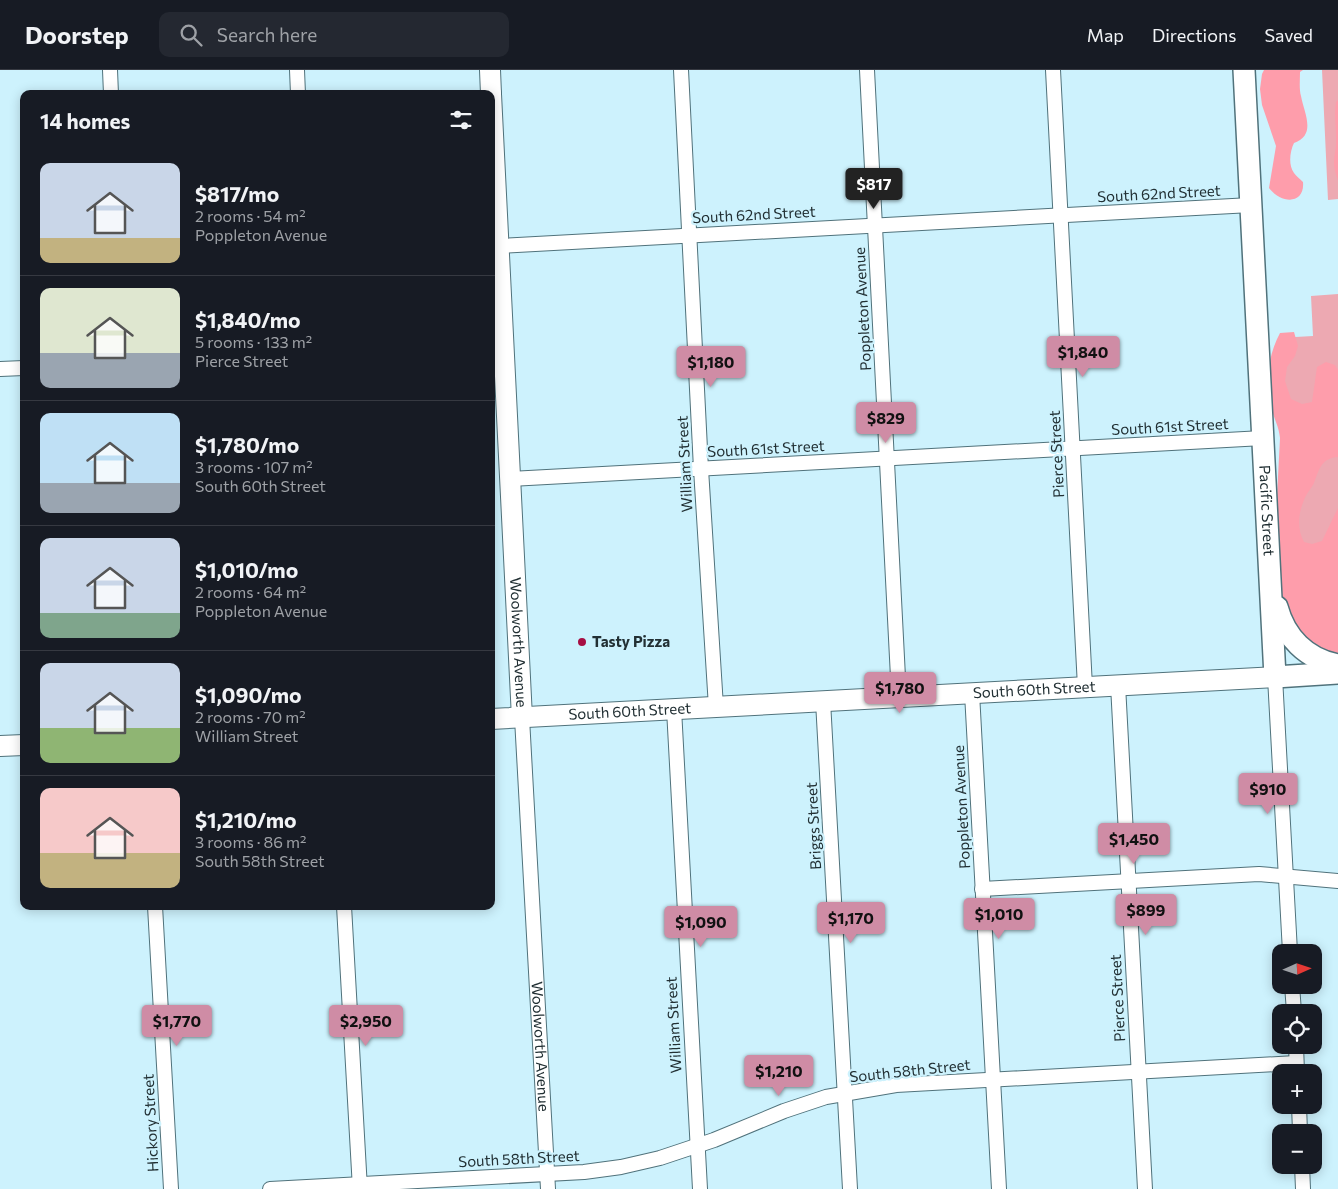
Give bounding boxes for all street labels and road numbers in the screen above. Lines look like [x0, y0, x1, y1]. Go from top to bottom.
street label: South 62nd Street [1097, 181, 1221, 205]
street label: South 62nd Street [692, 202, 816, 226]
street label: Poppleton Avenue [850, 247, 874, 371]
street label: Pierce Street [1045, 410, 1067, 498]
street label: South 61st Street [1111, 414, 1229, 438]
street label: William Street [672, 415, 696, 513]
street label: South 61st Street [707, 436, 825, 460]
street label: Pacific Street [1256, 464, 1279, 556]
street label: Woolworth Avenue [507, 577, 531, 708]
street label: South 60th Street [972, 677, 1096, 701]
street label: South 60th Street [568, 698, 692, 723]
street label: Poppleton Avenue [949, 745, 973, 869]
street label: Briggs Street [802, 782, 824, 870]
street label: Pierce Street [1106, 954, 1128, 1042]
street label: William Street [661, 976, 685, 1074]
street label: Woolworth Avenue [529, 981, 554, 1112]
street label: South 58th Street [849, 1055, 971, 1085]
street label: Hickory Street [138, 1074, 162, 1173]
street label: South 58th Street [458, 1146, 580, 1170]

